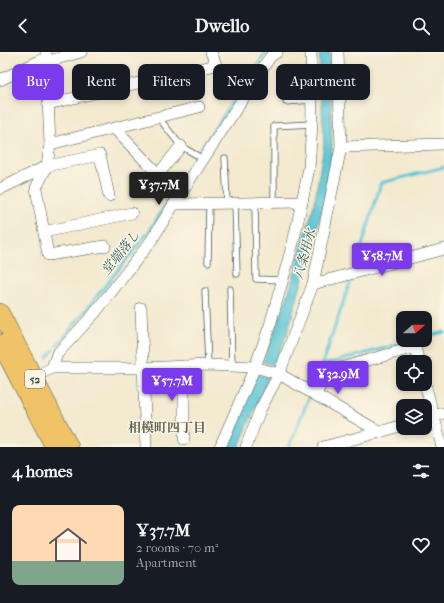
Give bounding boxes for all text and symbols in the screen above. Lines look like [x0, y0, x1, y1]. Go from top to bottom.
icon: back [12, 15, 34, 37]
icon: search [410, 15, 432, 37]
text: Dwello [195, 16, 249, 37]
chip: Buy [12, 64, 64, 100]
chip: Rent [72, 64, 130, 100]
chip: Filters [138, 64, 205, 100]
chip: New [213, 64, 268, 100]
chip: Apartment [276, 64, 370, 100]
pin: ¥37.7M [126, 172, 192, 206]
text: ¥37.7M [138, 177, 180, 192]
water label: 八条用水 [291, 225, 319, 281]
water label: 堂端落し [98, 227, 143, 277]
pin: ¥58.7M [349, 243, 415, 277]
text: ¥58.7M [361, 248, 403, 263]
north arrow [396, 311, 432, 347]
map controls [396, 311, 432, 435]
button: locate [396, 355, 432, 391]
pin: ¥32.9M [305, 361, 371, 395]
text: ¥32.9M [316, 366, 360, 381]
pin: ¥57.7M [139, 368, 205, 402]
road number: 52 [25, 370, 45, 388]
text: ¥57.7M [151, 373, 193, 388]
button: layers [396, 399, 432, 435]
district label: 相模町四丁目 [128, 420, 206, 435]
icon: filters [410, 460, 432, 482]
text: 4 homes [12, 461, 72, 481]
text: ¥37.7M [136, 520, 190, 540]
icon: home [44, 521, 92, 569]
icon: heart [410, 534, 432, 556]
text: 2 rooms · 70 m² [136, 540, 219, 555]
text: Apartment [136, 555, 197, 570]

